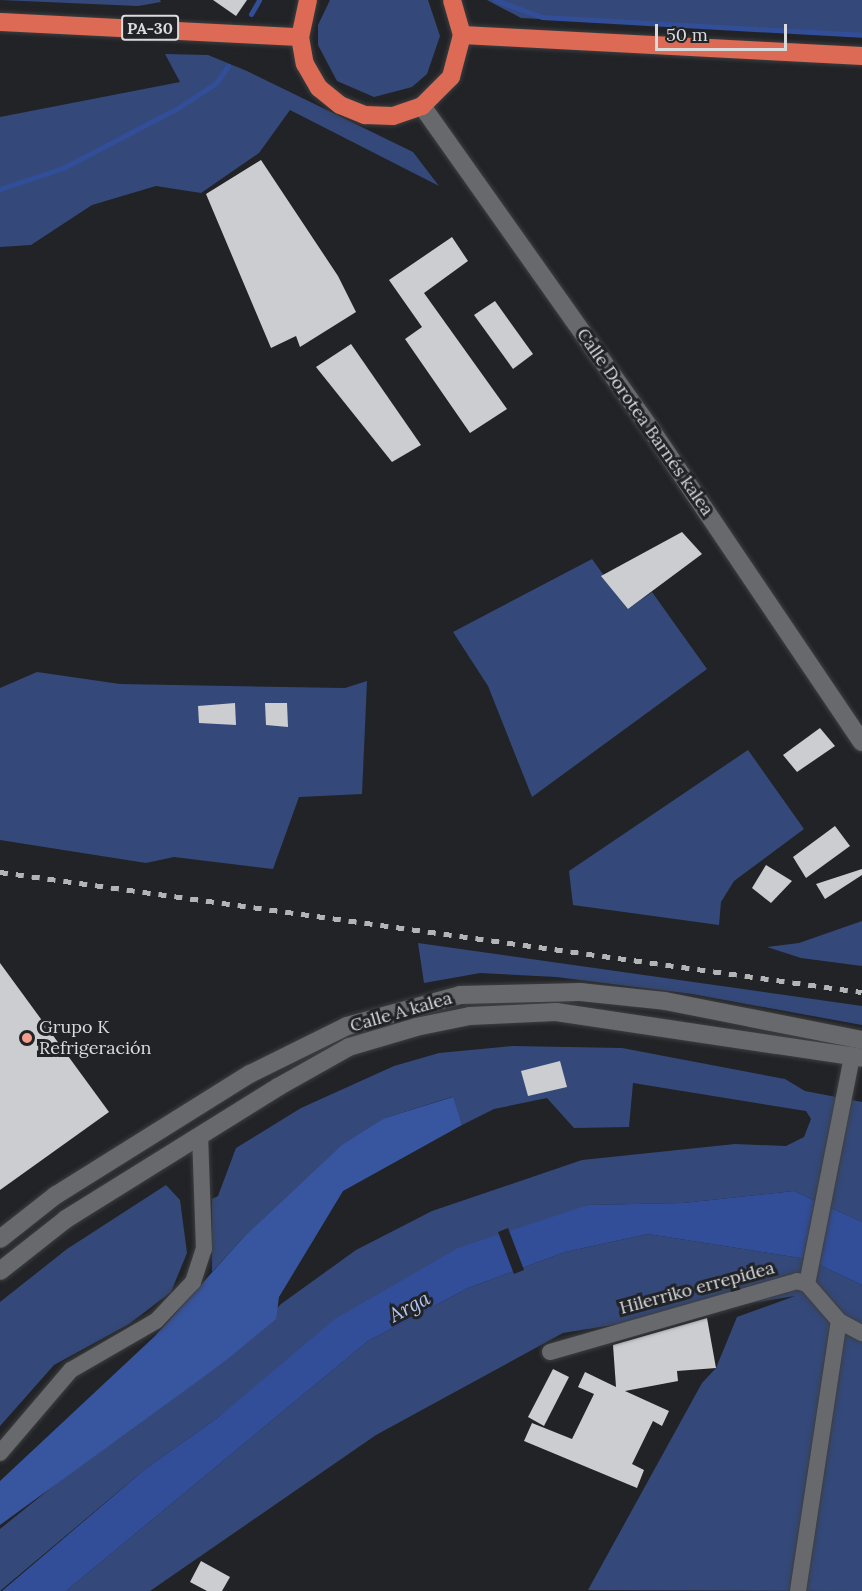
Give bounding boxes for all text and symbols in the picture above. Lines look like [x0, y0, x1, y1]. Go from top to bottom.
scale bar [658, 12, 790, 50]
road number: PA-30 [120, 15, 180, 41]
text: 50 m [666, 23, 708, 46]
street label: Calle Dorotea Barnés kalea [572, 324, 718, 520]
street label: Calle A kalea [348, 987, 454, 1037]
place label: Grupo K Refrigeración [39, 1017, 152, 1060]
marker: Grupo K Refrigeración [20, 1031, 34, 1045]
street label: Hilerriko errepidea [617, 1257, 777, 1319]
water label: Arga [384, 1285, 434, 1327]

